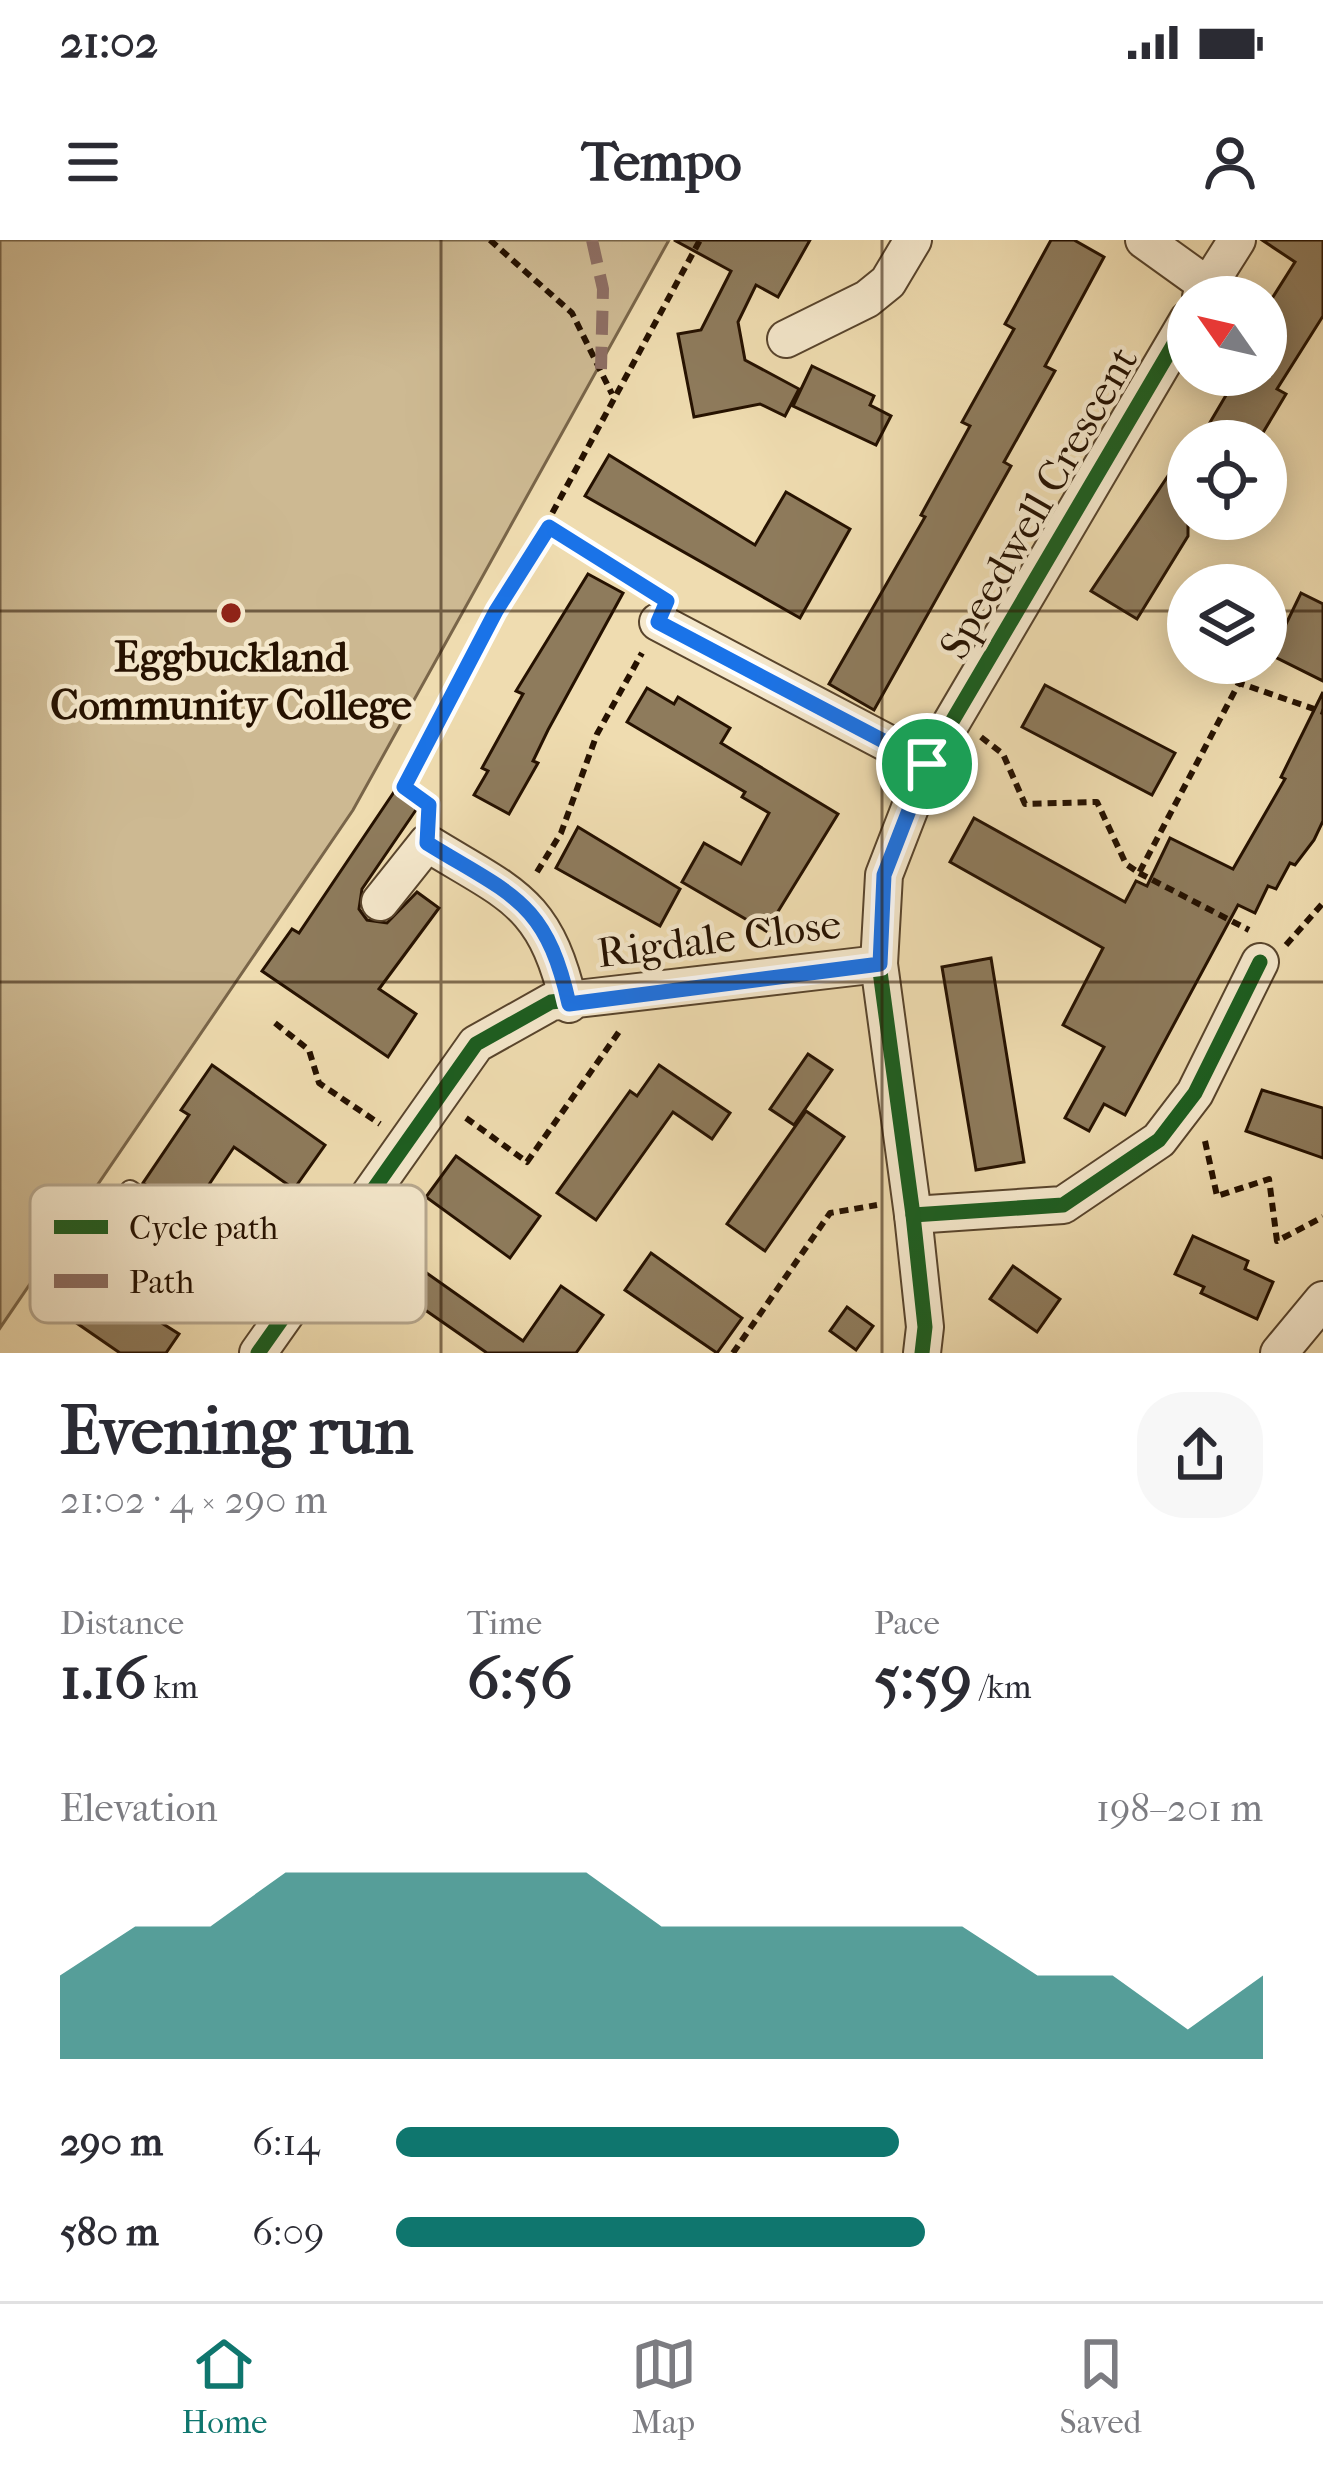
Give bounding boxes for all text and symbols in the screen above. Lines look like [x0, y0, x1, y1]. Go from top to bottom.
text: 21:02 [60, 16, 158, 69]
icon: menu [60, 129, 126, 195]
icon: person [1197, 129, 1263, 195]
text: Tempo [581, 131, 742, 194]
north arrow [1167, 276, 1287, 396]
map controls [1167, 276, 1287, 684]
street label: Speedwell Crescent [930, 338, 1148, 668]
button: locate [1167, 420, 1287, 540]
button: layers [1167, 564, 1287, 684]
marker: Eggbuckland Community College [218, 600, 244, 626]
place label: Eggbuckland Community College [50, 633, 412, 730]
pin [876, 713, 978, 815]
icon: arrive [894, 731, 960, 797]
street label: Rigdale Close [594, 900, 844, 978]
legend [30, 1185, 426, 1323]
text: Cycle path [129, 1209, 279, 1248]
text: Path [129, 1263, 195, 1302]
button: share [1137, 1392, 1263, 1518]
text: Evening run [60, 1393, 413, 1470]
text: 21:02 · 4 × 290 m [60, 1477, 327, 1523]
text: Distance [60, 1604, 184, 1643]
text: Time [467, 1604, 542, 1643]
text: Pace [874, 1604, 940, 1643]
text: 1.16 [60, 1643, 147, 1714]
text: 6:56 [467, 1643, 572, 1714]
text: 5:59 [874, 1643, 972, 1714]
text: km [147, 1668, 198, 1707]
text: /km [972, 1668, 1031, 1707]
text: Elevation [60, 1785, 218, 1831]
text: 198–201 m [1096, 1785, 1263, 1831]
text: 290 m [60, 2119, 163, 2165]
text: 6:14 [252, 2119, 320, 2165]
text: 580 m [60, 2209, 159, 2255]
text: 6:09 [252, 2209, 325, 2255]
tab: Home [182, 2331, 267, 2442]
tab: Map [631, 2331, 697, 2442]
tab: Saved [1060, 2331, 1141, 2442]

